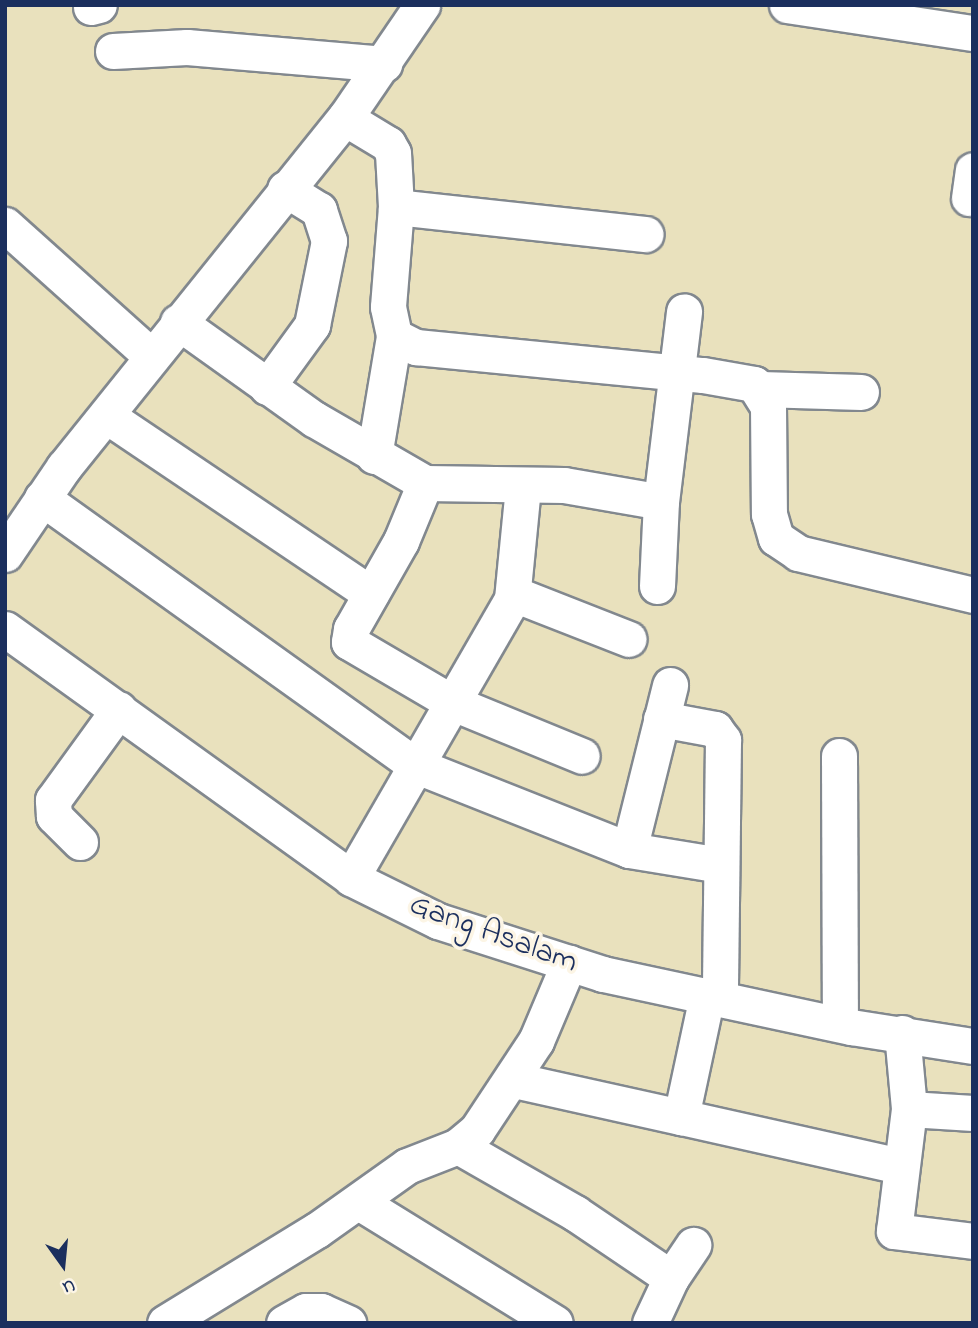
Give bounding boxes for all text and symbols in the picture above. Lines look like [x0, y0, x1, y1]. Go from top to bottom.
street label: Gang Asalam [404, 887, 582, 983]
north arrow [28, 1230, 98, 1300]
text: U [59, 1271, 78, 1300]

